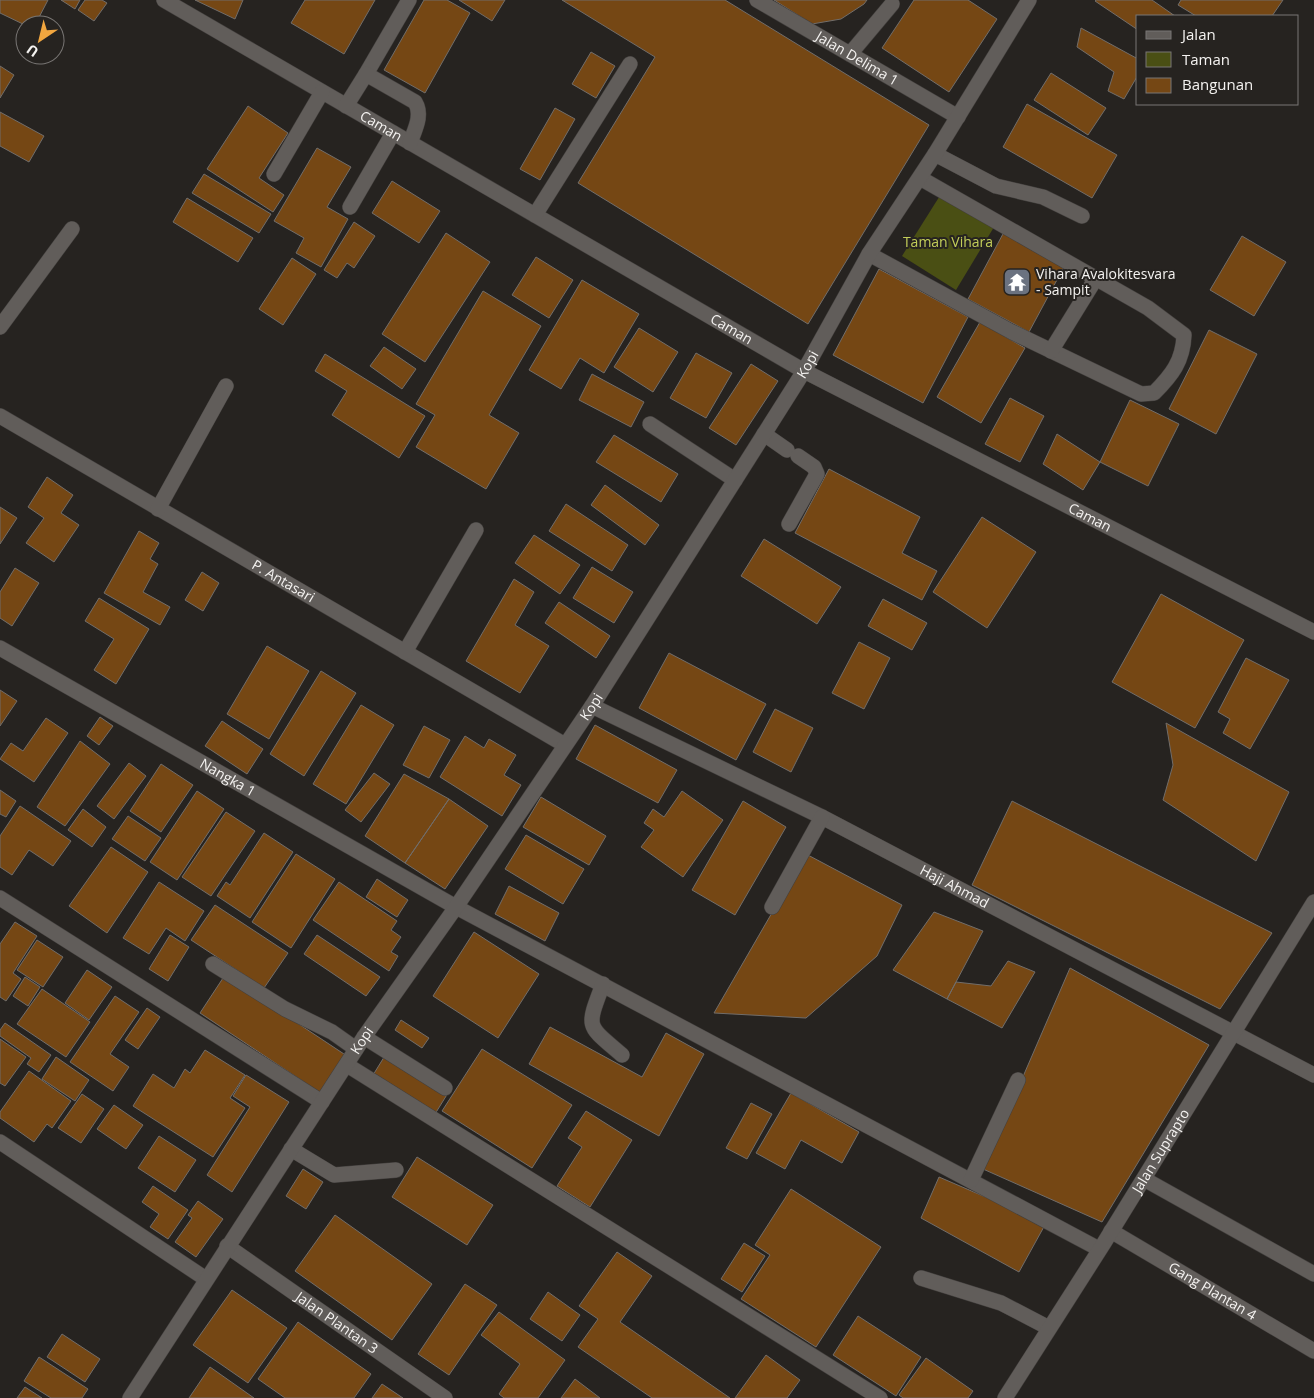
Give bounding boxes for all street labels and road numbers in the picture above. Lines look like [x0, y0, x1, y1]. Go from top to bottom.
street label: Jalan Delima 1 [811, 25, 902, 89]
street label: Caman [357, 106, 406, 145]
street label: Caman [707, 309, 756, 348]
street label: Kopi [792, 347, 823, 382]
street label: Caman [1065, 498, 1115, 536]
street label: P. Antasari [249, 555, 319, 606]
street label: Kopi [575, 689, 607, 724]
street label: Nangka 1 [197, 754, 259, 800]
street label: Haji Ahmad [917, 860, 993, 912]
street label: Kopi [345, 1023, 377, 1058]
street label: Jalan Suprapto [1126, 1105, 1193, 1198]
street label: Gang Plantan 4 [1165, 1257, 1260, 1324]
street label: Jalan Plantan 3 [291, 1286, 382, 1358]

